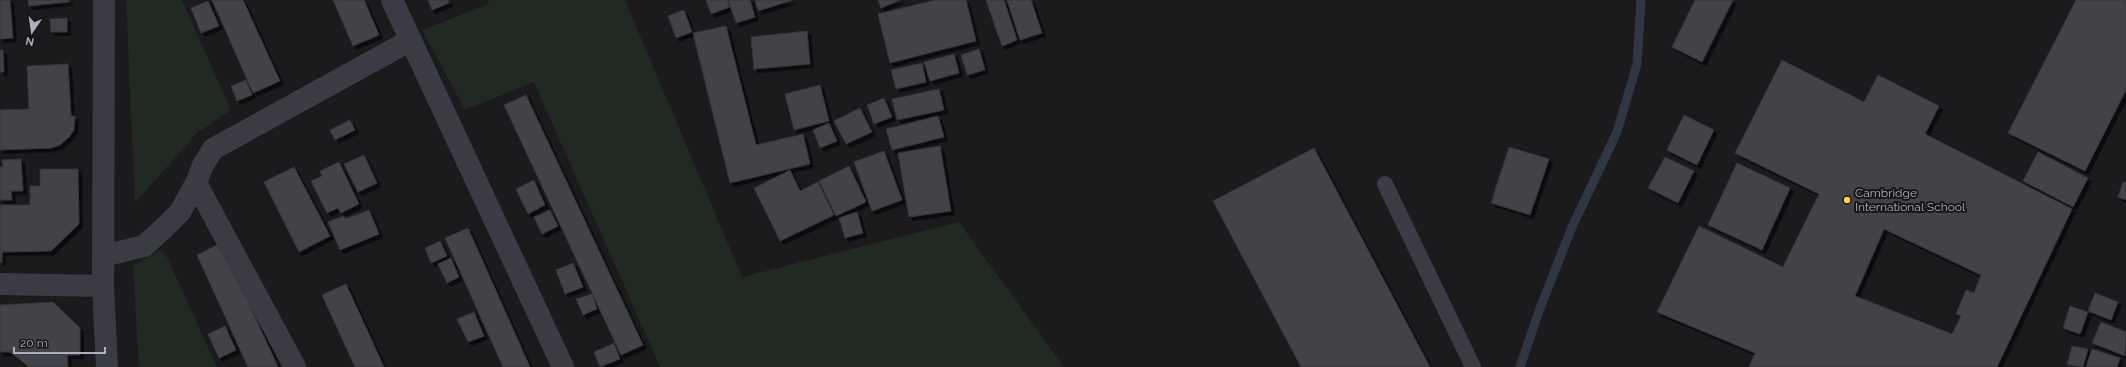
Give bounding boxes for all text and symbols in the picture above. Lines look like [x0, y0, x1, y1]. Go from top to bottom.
north arrow [12, 12, 52, 52]
text: N [24, 34, 35, 49]
place label: Cambridge International School [1855, 186, 1966, 214]
marker: Cambridge International School [1842, 195, 1852, 205]
scale bar [14, 329, 105, 355]
text: 20 m [20, 336, 48, 350]

